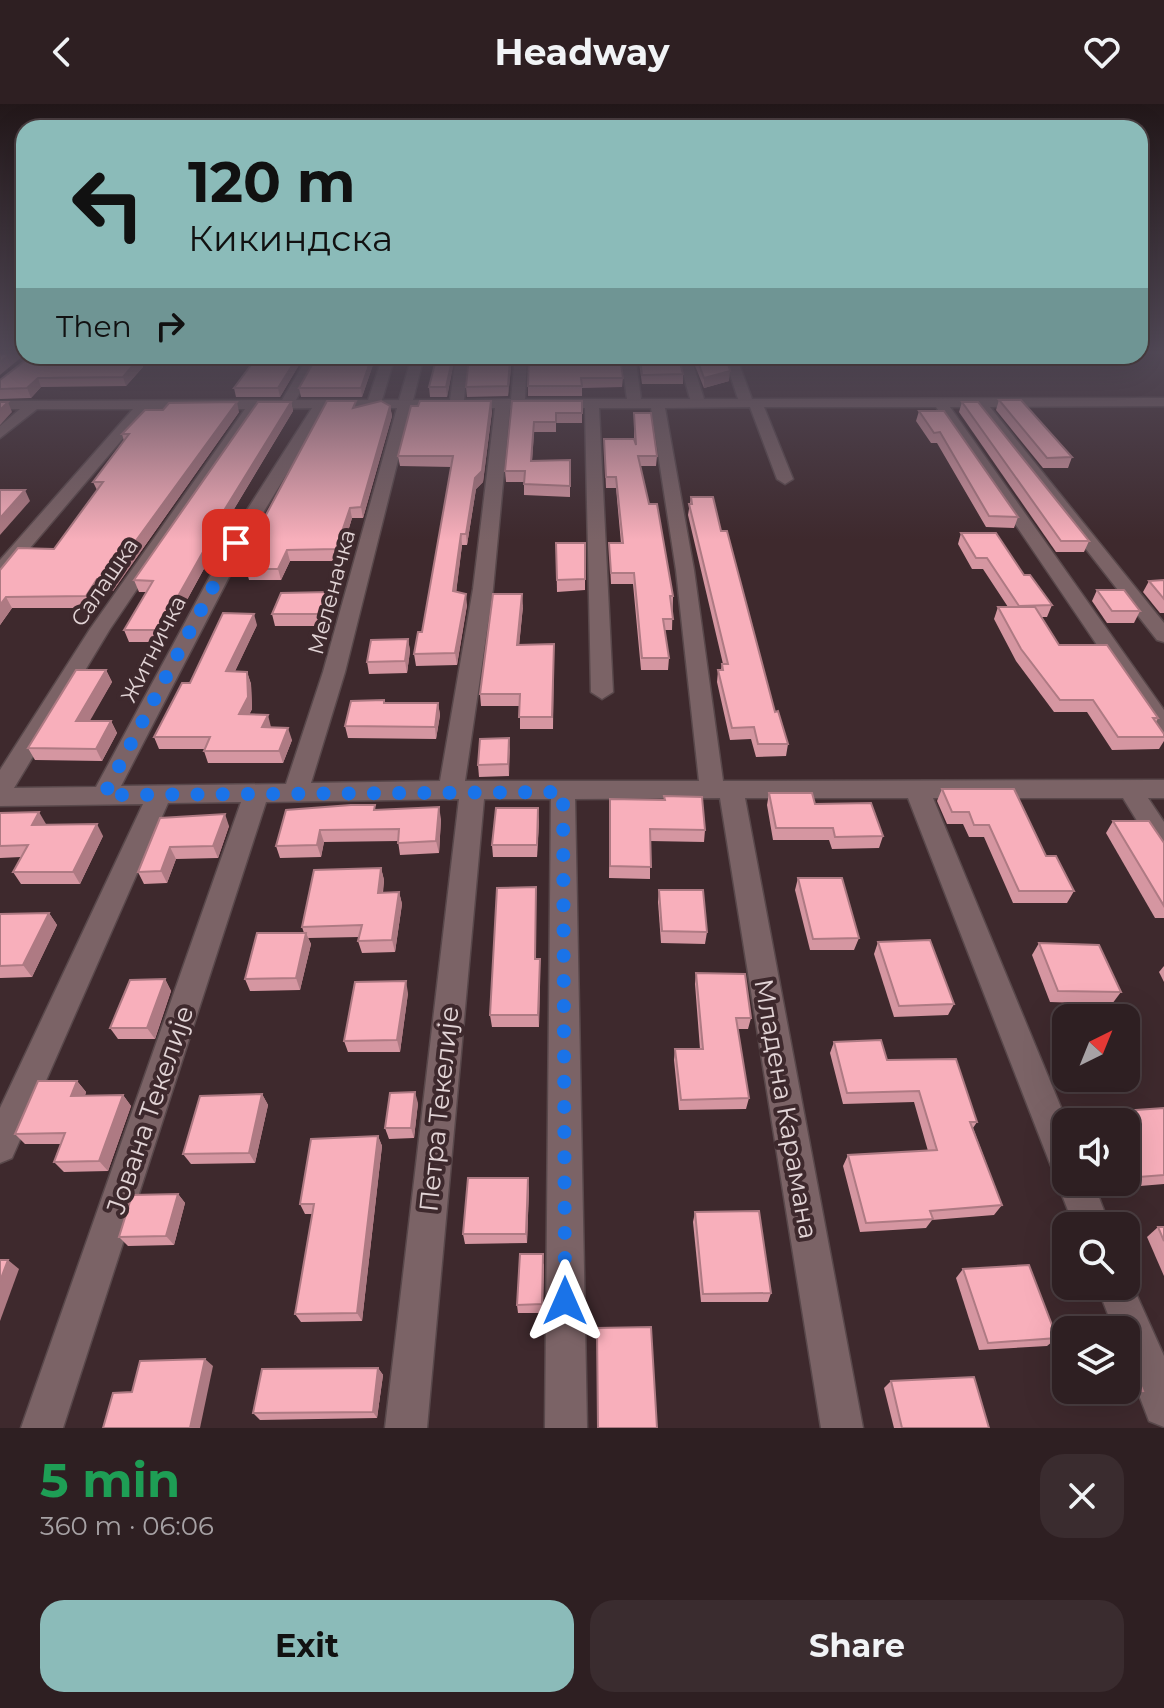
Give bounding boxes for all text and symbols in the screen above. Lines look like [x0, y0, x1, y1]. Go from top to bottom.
icon: back [40, 30, 84, 74]
text: Headway [495, 30, 669, 74]
icon: heart [1080, 30, 1124, 74]
text: 120 m [188, 148, 356, 216]
icon: left [56, 152, 160, 256]
text: Кикиндска [188, 216, 393, 260]
icon: right [148, 304, 192, 348]
text: Then [56, 308, 132, 345]
pin [202, 509, 270, 577]
icon: arrive [214, 521, 258, 565]
street label: Меленачка [302, 527, 361, 658]
street label: Салашка [65, 533, 144, 632]
street label: Житничка [115, 591, 192, 707]
street label: Младена Карамана [747, 976, 825, 1242]
street label: Јована Текелије [99, 1001, 201, 1219]
street label: Петра Текелије [412, 1004, 466, 1214]
north arrow [1052, 1004, 1140, 1092]
map controls [1052, 1004, 1140, 1404]
button: sound [1052, 1108, 1140, 1196]
button: search [1052, 1212, 1140, 1300]
position arrow [523, 1259, 607, 1343]
button: layers [1052, 1316, 1140, 1404]
text: 5 min [40, 1451, 180, 1509]
button: close [1040, 1454, 1124, 1538]
text: 360 m · 06:06 [40, 1510, 214, 1542]
button: Exit [40, 1600, 574, 1692]
button: Share [590, 1600, 1124, 1692]

